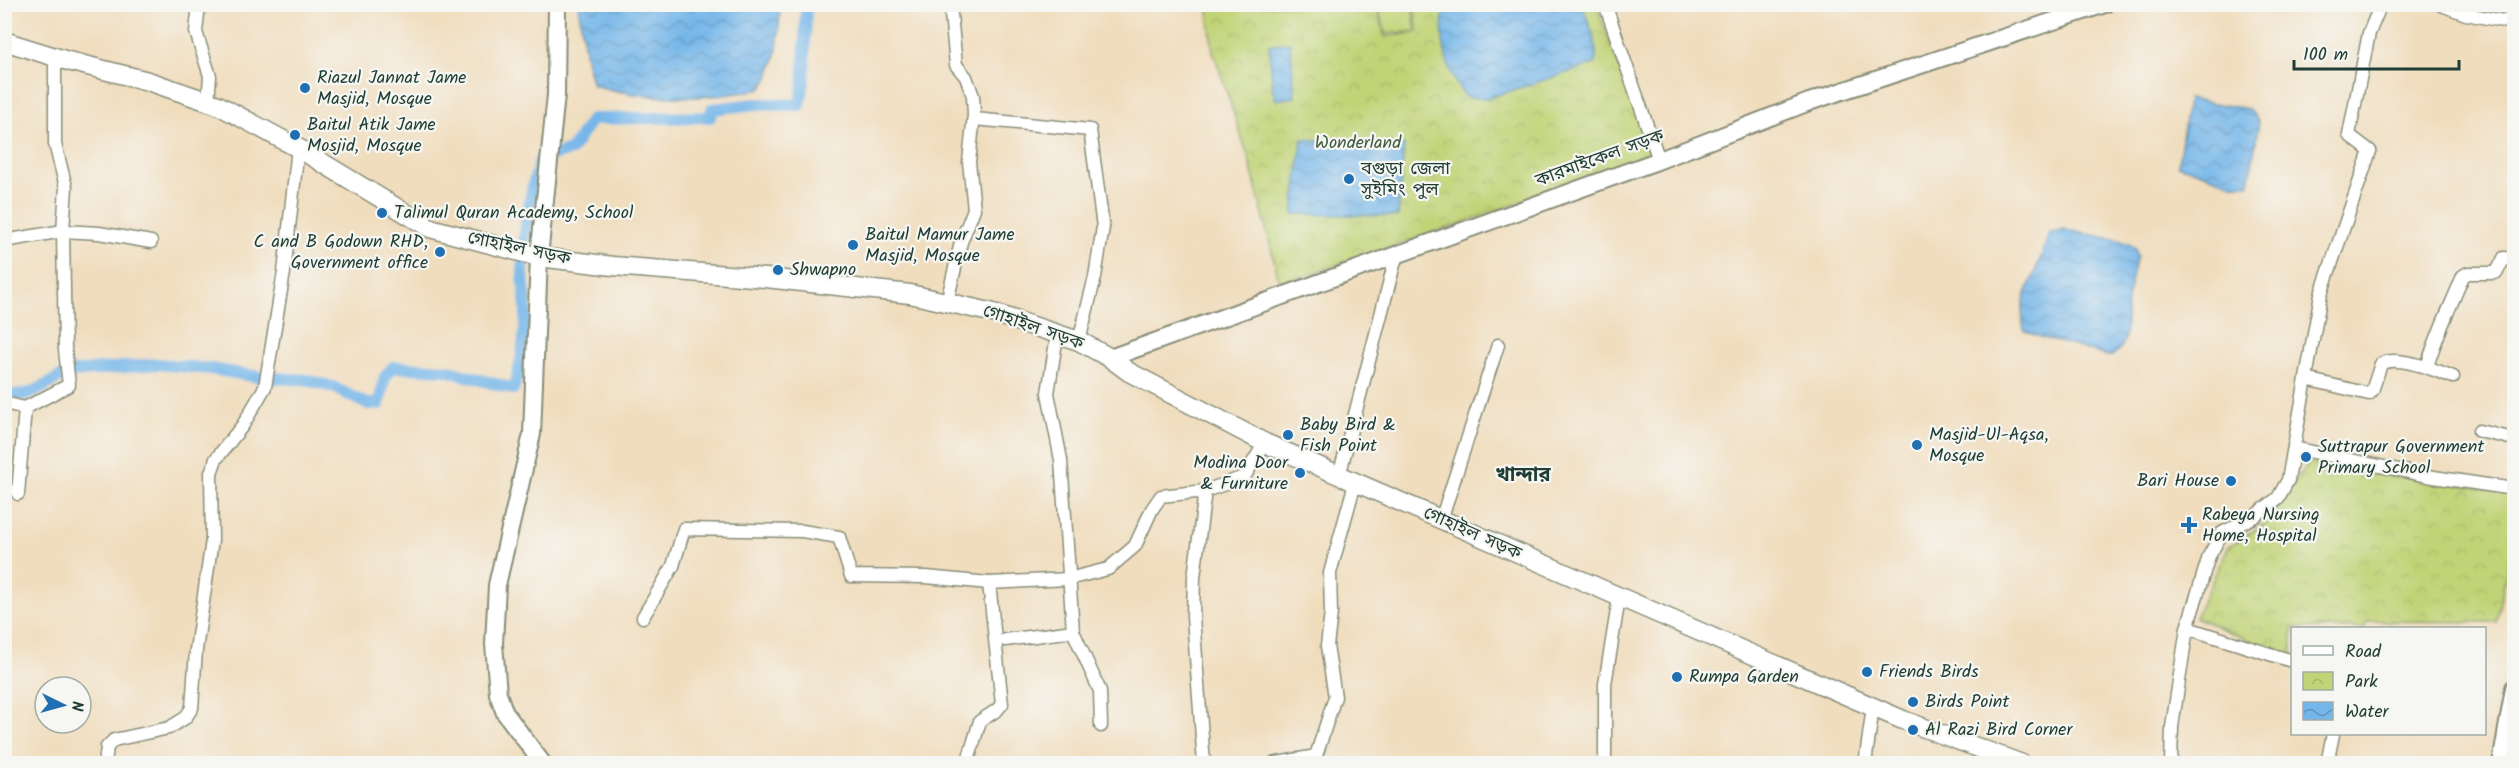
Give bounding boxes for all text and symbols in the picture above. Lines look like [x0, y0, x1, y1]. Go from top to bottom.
scale bar [2294, 33, 2459, 71]
text: 100 m [2303, 41, 2348, 70]
place label: Riazul Jannat Jame Masjid, Mosque [317, 64, 466, 114]
marker: Riazul Jannat Jame Masjid, Mosque [298, 81, 312, 95]
place label: Baitul Atik Jame Mosjid, Mosque [307, 111, 436, 161]
street label: কারমাইকেল সড়ক [1530, 122, 1669, 196]
marker: Baitul Atik Jame Mosjid, Mosque [288, 128, 302, 142]
park label: Wonderland [1315, 129, 1402, 158]
place label: বগুড়া জেলা সুইমিং পুল [1360, 155, 1450, 205]
marker: বগুড়া জেলা সুইমিং পুল [1342, 172, 1356, 186]
place label: Talimul Quran Academy, School [394, 199, 634, 228]
marker: Talimul Quran Academy, School [375, 206, 389, 220]
place label: Baitul Mamur Jame Masjid, Mosque [865, 221, 1015, 271]
street label: গোহাইল সড়ক [465, 224, 574, 274]
place label: C and B Godown RHD, Government office [254, 228, 428, 278]
marker: Baitul Mamur Jame Masjid, Mosque [846, 238, 860, 252]
marker: C and B Godown RHD, Government office [433, 245, 447, 259]
place label: Shwapno [790, 256, 856, 285]
marker: Shwapno [771, 263, 785, 277]
street label: গোহাইল সড়ক [979, 297, 1088, 359]
place label: Baby Bird & Fish Point [1300, 411, 1396, 461]
place label: Masjid-Ul-Aqsa, Mosque [1929, 421, 2049, 471]
marker: Baby Bird & Fish Point [1281, 428, 1295, 442]
place label: Suttrapur Government Primary School [2318, 433, 2485, 483]
marker: Masjid-Ul-Aqsa, Mosque [1910, 438, 1924, 452]
place label: Modina Door & Furniture [1193, 449, 1289, 499]
marker: Suttrapur Government Primary School [2299, 450, 2313, 464]
district label: খান্দার [1495, 460, 1552, 492]
marker: Modina Door & Furniture [1293, 466, 1307, 480]
place label: Bari House [2137, 467, 2219, 496]
marker: Bari House [2224, 474, 2238, 488]
street label: গোহাইল সড়ক [1418, 499, 1526, 569]
place label: Rabeya Nursing Home, Hospital [2202, 501, 2320, 551]
marker: Rabeya Nursing Home, Hospital [2180, 516, 2198, 534]
legend [2291, 627, 2486, 735]
text: Road [2345, 638, 2382, 667]
place label: Friends Birds [1879, 658, 1979, 687]
place label: Rumpa Garden [1689, 663, 1799, 692]
marker: Friends Birds [1860, 665, 1874, 679]
text: Park [2345, 668, 2378, 697]
marker: Rumpa Garden [1670, 670, 1684, 684]
north arrow [33, 675, 93, 735]
place label: Birds Point [1925, 688, 2010, 717]
marker: Birds Point [1906, 695, 1920, 709]
text: Water [2345, 698, 2390, 727]
text: N [64, 700, 89, 712]
place label: Al Razi Bird Corner [1925, 716, 2073, 745]
marker: Al Razi Bird Corner [1906, 723, 1920, 737]

